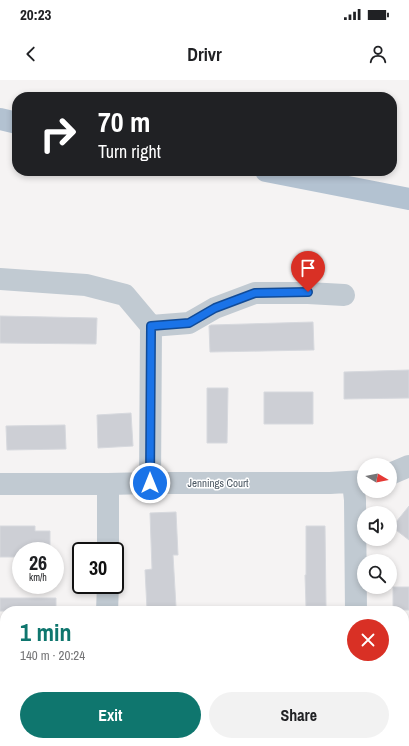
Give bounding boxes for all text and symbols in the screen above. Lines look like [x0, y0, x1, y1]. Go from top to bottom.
text: 20:23 [20, 4, 51, 25]
text: Drivr [187, 42, 222, 67]
icon: back [20, 43, 42, 65]
icon: person [367, 43, 389, 65]
text: 70 m [98, 103, 150, 141]
icon: right [32, 108, 84, 160]
text: Turn right [98, 139, 161, 164]
pin [291, 251, 325, 292]
icon: arrive [297, 257, 319, 279]
north arrow [357, 458, 397, 498]
map controls [357, 458, 397, 594]
position arrow [129, 462, 171, 504]
street label: Jennings Court [187, 476, 249, 490]
button: sound [357, 506, 397, 546]
speed limit sign: 30 [72, 542, 124, 594]
text: 26 [29, 549, 47, 576]
button: search [357, 554, 397, 594]
text: km/h [29, 571, 47, 584]
text: 1 min [20, 616, 71, 648]
button: close [347, 619, 389, 661]
text: 140 m · 20:24 [20, 647, 85, 664]
button: Exit [20, 692, 201, 738]
button: Share [209, 692, 389, 738]

